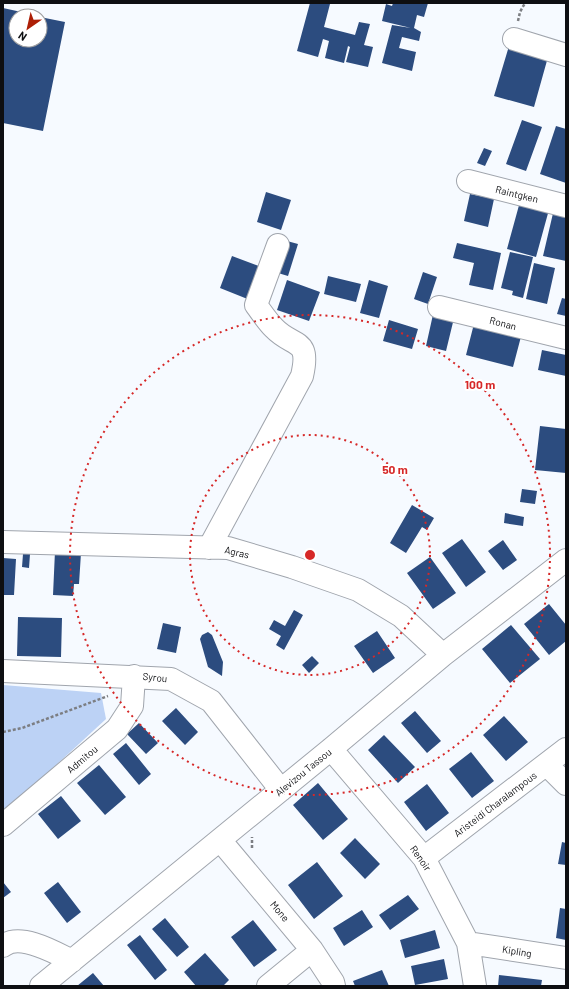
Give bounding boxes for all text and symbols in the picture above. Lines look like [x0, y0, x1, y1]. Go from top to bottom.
north arrow [8, 8, 48, 48]
text: N [15, 29, 29, 44]
street label: Raintgken [494, 183, 540, 205]
street label: Ronan [488, 314, 518, 332]
text: 100 m [465, 377, 495, 391]
text: 50 m [382, 462, 408, 476]
street label: Agras [224, 543, 251, 561]
centre of rings [303, 548, 317, 562]
street label: Syrou [142, 670, 168, 684]
street label: Admitou [64, 743, 100, 775]
street label: Alevizou Tassou [272, 746, 334, 798]
street label: Aristeidi Charalampous [451, 769, 539, 839]
street label: Renoir [408, 843, 434, 873]
street label: Mone [268, 898, 292, 924]
street label: Kipling [501, 943, 533, 959]

